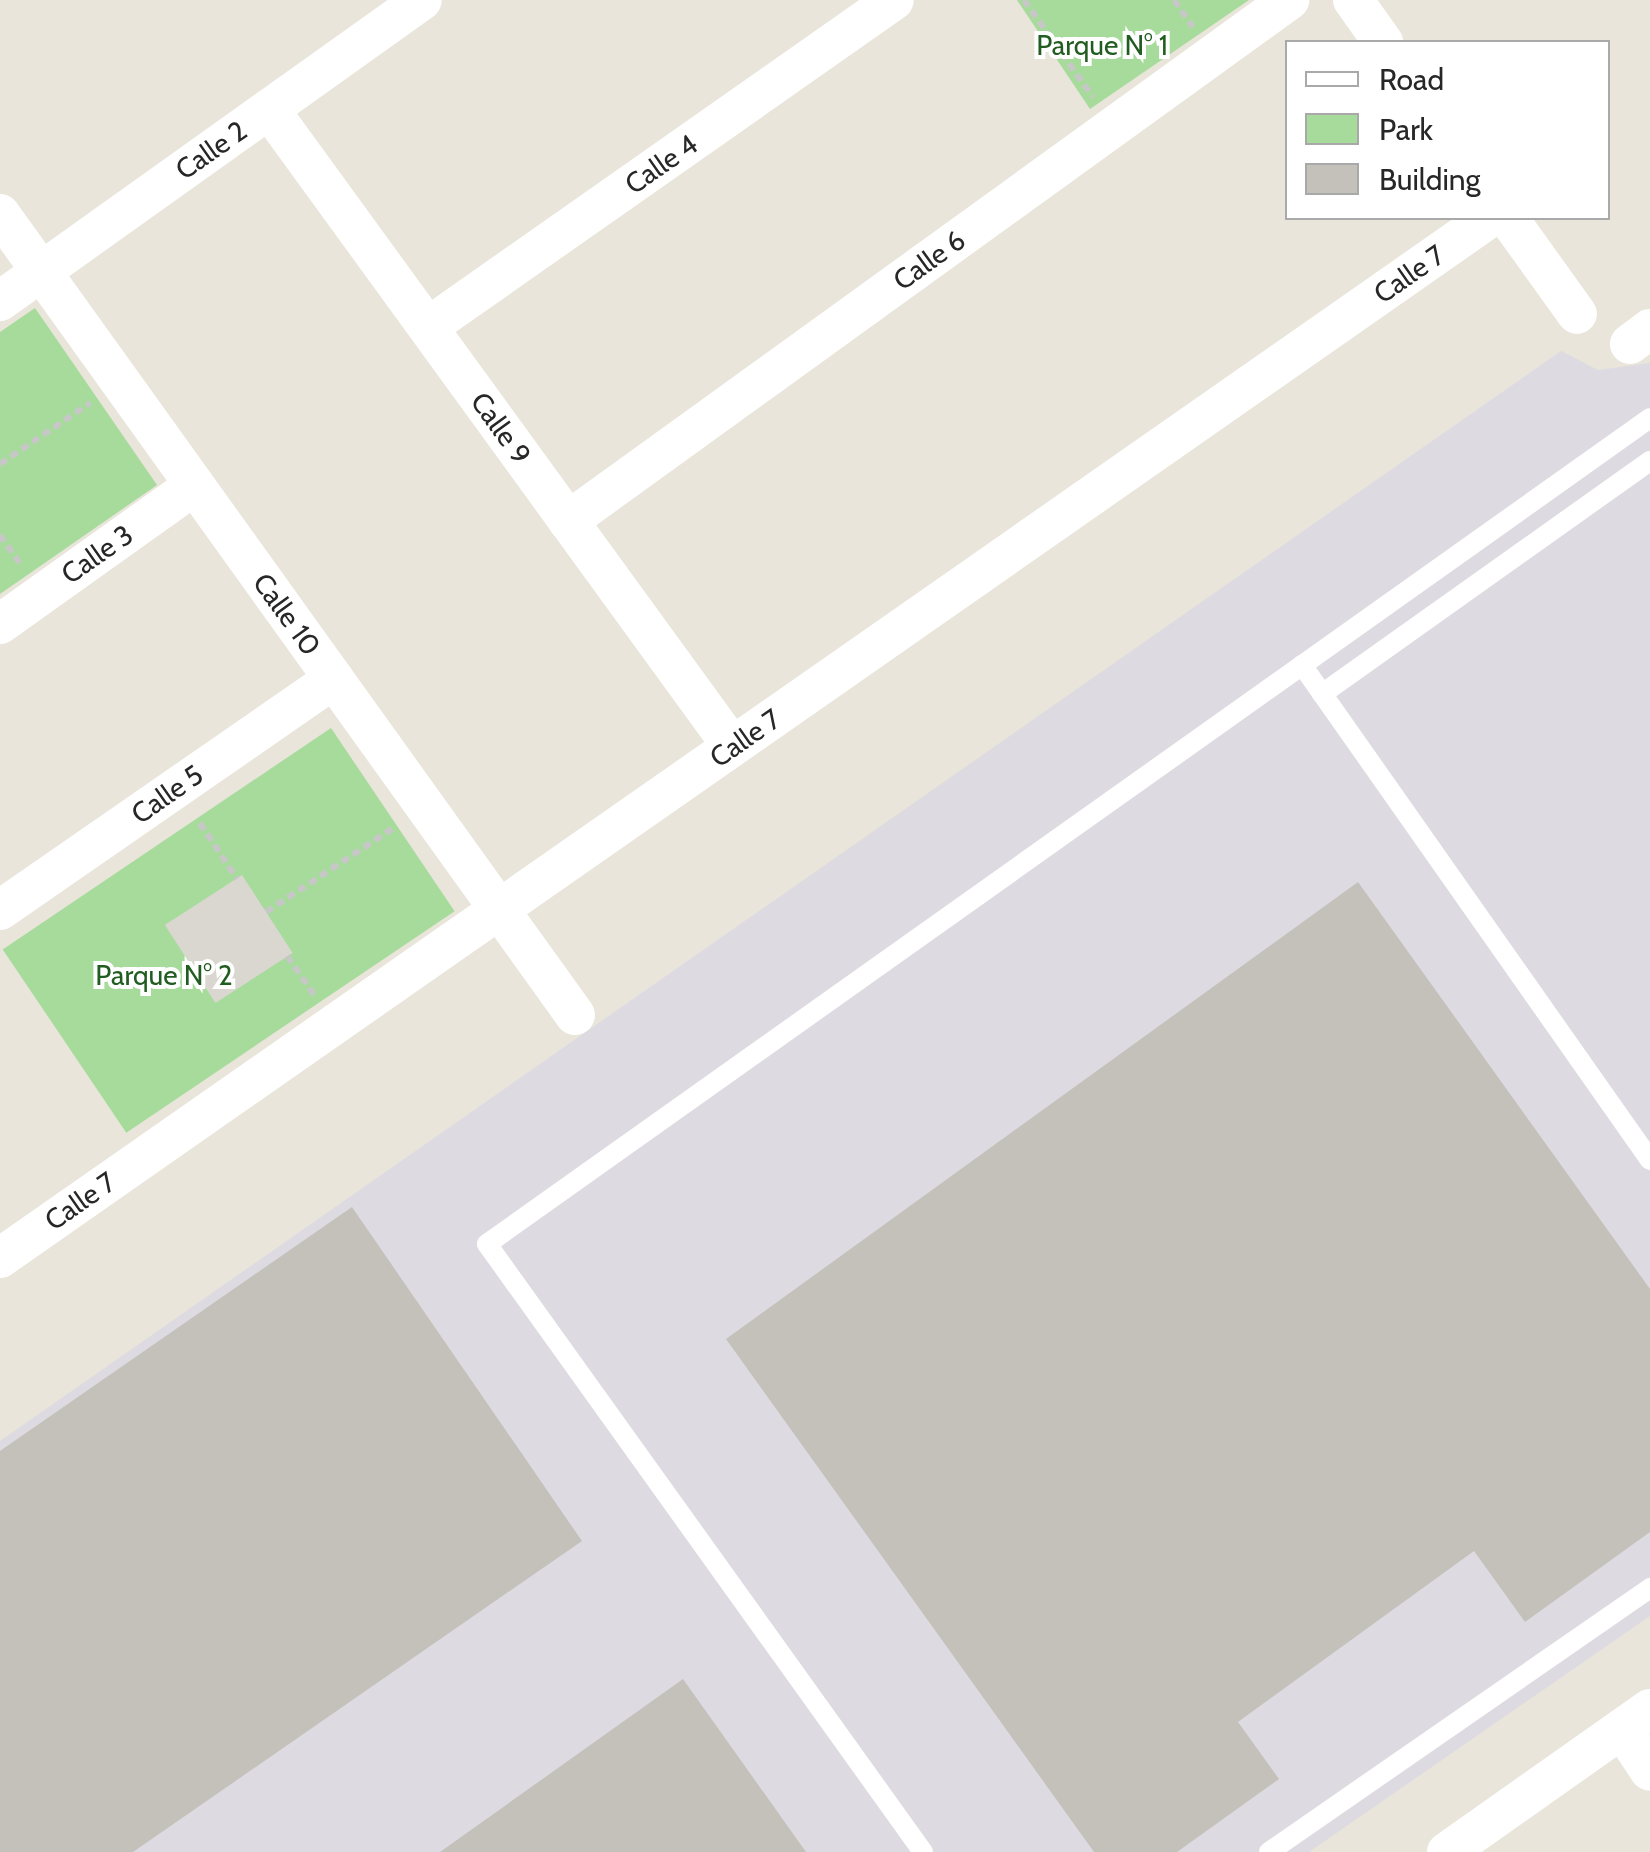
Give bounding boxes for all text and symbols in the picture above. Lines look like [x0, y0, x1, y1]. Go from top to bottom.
park label: Parque N° 1 [1036, 28, 1168, 62]
legend [1285, 40, 1610, 220]
text: Road [1379, 61, 1444, 98]
text: Park [1379, 111, 1433, 148]
street label: Calle 2 [169, 114, 253, 186]
street label: Calle 4 [618, 127, 704, 201]
text: Building [1379, 161, 1481, 198]
street label: Calle 6 [887, 223, 971, 297]
street label: Calle 7 [1367, 238, 1451, 310]
street label: Calle 9 [464, 386, 538, 470]
street label: Calle 3 [55, 517, 139, 591]
street label: Calle 10 [246, 566, 328, 662]
street label: Calle 7 [703, 702, 787, 774]
street label: Calle 5 [125, 757, 209, 831]
park label: Parque N° 2 [95, 958, 233, 992]
street label: Calle 7 [38, 1165, 122, 1237]

